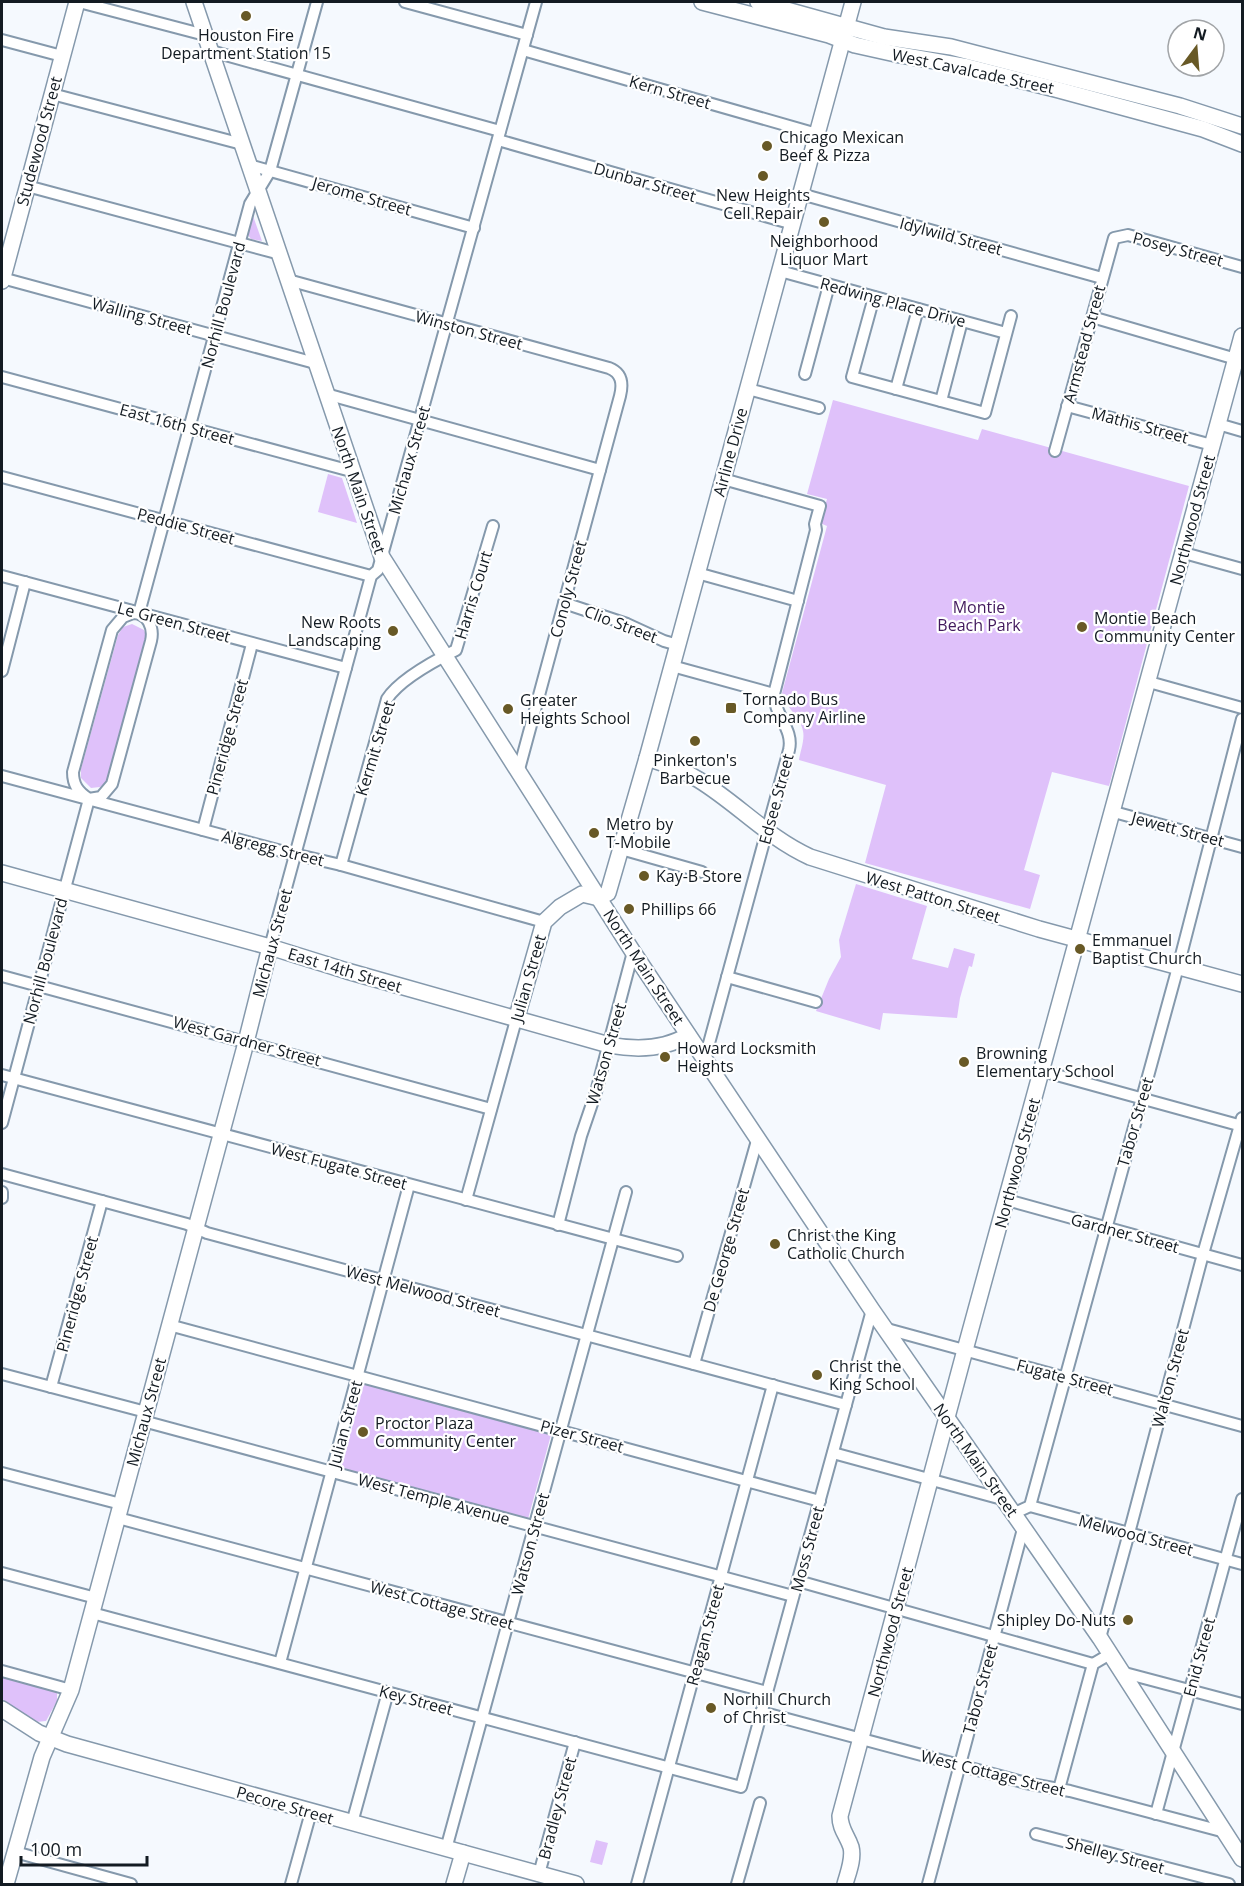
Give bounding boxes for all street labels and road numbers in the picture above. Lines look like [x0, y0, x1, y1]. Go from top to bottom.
street label: West Cavalcade Street [890, 43, 1056, 99]
street label: Kern Street [627, 70, 714, 114]
street label: Studewood Street [11, 73, 67, 208]
street label: Dunbar Street [591, 157, 699, 207]
street label: Jerome Street [308, 171, 414, 221]
street label: Idylwild Street [897, 212, 1005, 260]
street label: Posey Street [1130, 226, 1226, 272]
street label: Norhill Boulevard [196, 239, 250, 371]
street label: Redwing Place Drive [818, 272, 968, 332]
street label: Armstead Street [1058, 282, 1110, 405]
street label: Walling Street [89, 292, 195, 340]
street label: Winston Street [413, 305, 525, 355]
street label: East 16th Street [117, 398, 237, 450]
street label: Mathis Street [1089, 402, 1191, 449]
street label: Michaux Street [383, 403, 435, 517]
street label: Airline Drive [708, 405, 752, 499]
street label: North Main Street [327, 423, 391, 557]
street label: Northwood Street [1164, 452, 1220, 588]
street label: Peddie Street [135, 502, 237, 550]
street label: Conoly Street [544, 538, 592, 640]
street label: Harris Court [449, 548, 497, 642]
street label: Le Green Street [115, 596, 233, 648]
street label: Clio Street [581, 600, 661, 648]
street label: Pineridge Street [201, 676, 253, 797]
street label: Kermit Street [350, 697, 400, 798]
street label: Edsee Street [753, 751, 799, 847]
street label: Jewett Street [1127, 806, 1227, 852]
street label: Algregg Street [220, 825, 327, 871]
street label: West Patton Street [863, 866, 1003, 928]
street label: Michaux Street [247, 886, 297, 1000]
street label: Norhill Boulevard [18, 895, 72, 1027]
street label: North Main Street [598, 905, 690, 1029]
street label: Julian Street [505, 932, 551, 1026]
street label: East 14th Street [285, 942, 405, 998]
street label: Watson Street [581, 1000, 631, 1108]
street label: West Gardner Street [171, 1011, 324, 1071]
street label: Tabor Street [1112, 1074, 1158, 1169]
street label: Northwood Street [989, 1095, 1045, 1231]
street label: West Fugate Street [268, 1137, 410, 1195]
street label: De George Street [698, 1185, 754, 1315]
street label: Gardner Street [1069, 1208, 1182, 1258]
street label: Pineridge Street [51, 1233, 103, 1354]
street label: West Melwood Street [343, 1260, 503, 1322]
street label: Walton Street [1146, 1326, 1194, 1430]
street label: Fugate Street [1014, 1354, 1116, 1401]
street label: Michaux Street [121, 1355, 171, 1469]
street label: Julian Street [322, 1378, 367, 1472]
street label: North Main Street [929, 1399, 1024, 1521]
street label: Pizer Street [538, 1414, 626, 1458]
street label: West Temple Avenue [356, 1468, 512, 1530]
street label: Watson Street [506, 1490, 554, 1598]
street label: Moss Street [785, 1503, 829, 1594]
street label: Melwood Street [1076, 1509, 1196, 1561]
street label: Northwood Street [862, 1564, 918, 1700]
street label: West Cottage Street [368, 1575, 516, 1635]
street label: Reagan Street [681, 1582, 729, 1688]
street label: Enid Street [1178, 1615, 1220, 1699]
street label: Tabor Street [957, 1641, 1003, 1737]
street label: Key Street [377, 1680, 456, 1720]
street label: West Cottage Street [919, 1744, 1068, 1802]
street label: Bradley Street [533, 1754, 581, 1862]
street label: Pecore Street [234, 1781, 337, 1829]
street label: Shelley Street [1063, 1831, 1167, 1879]

